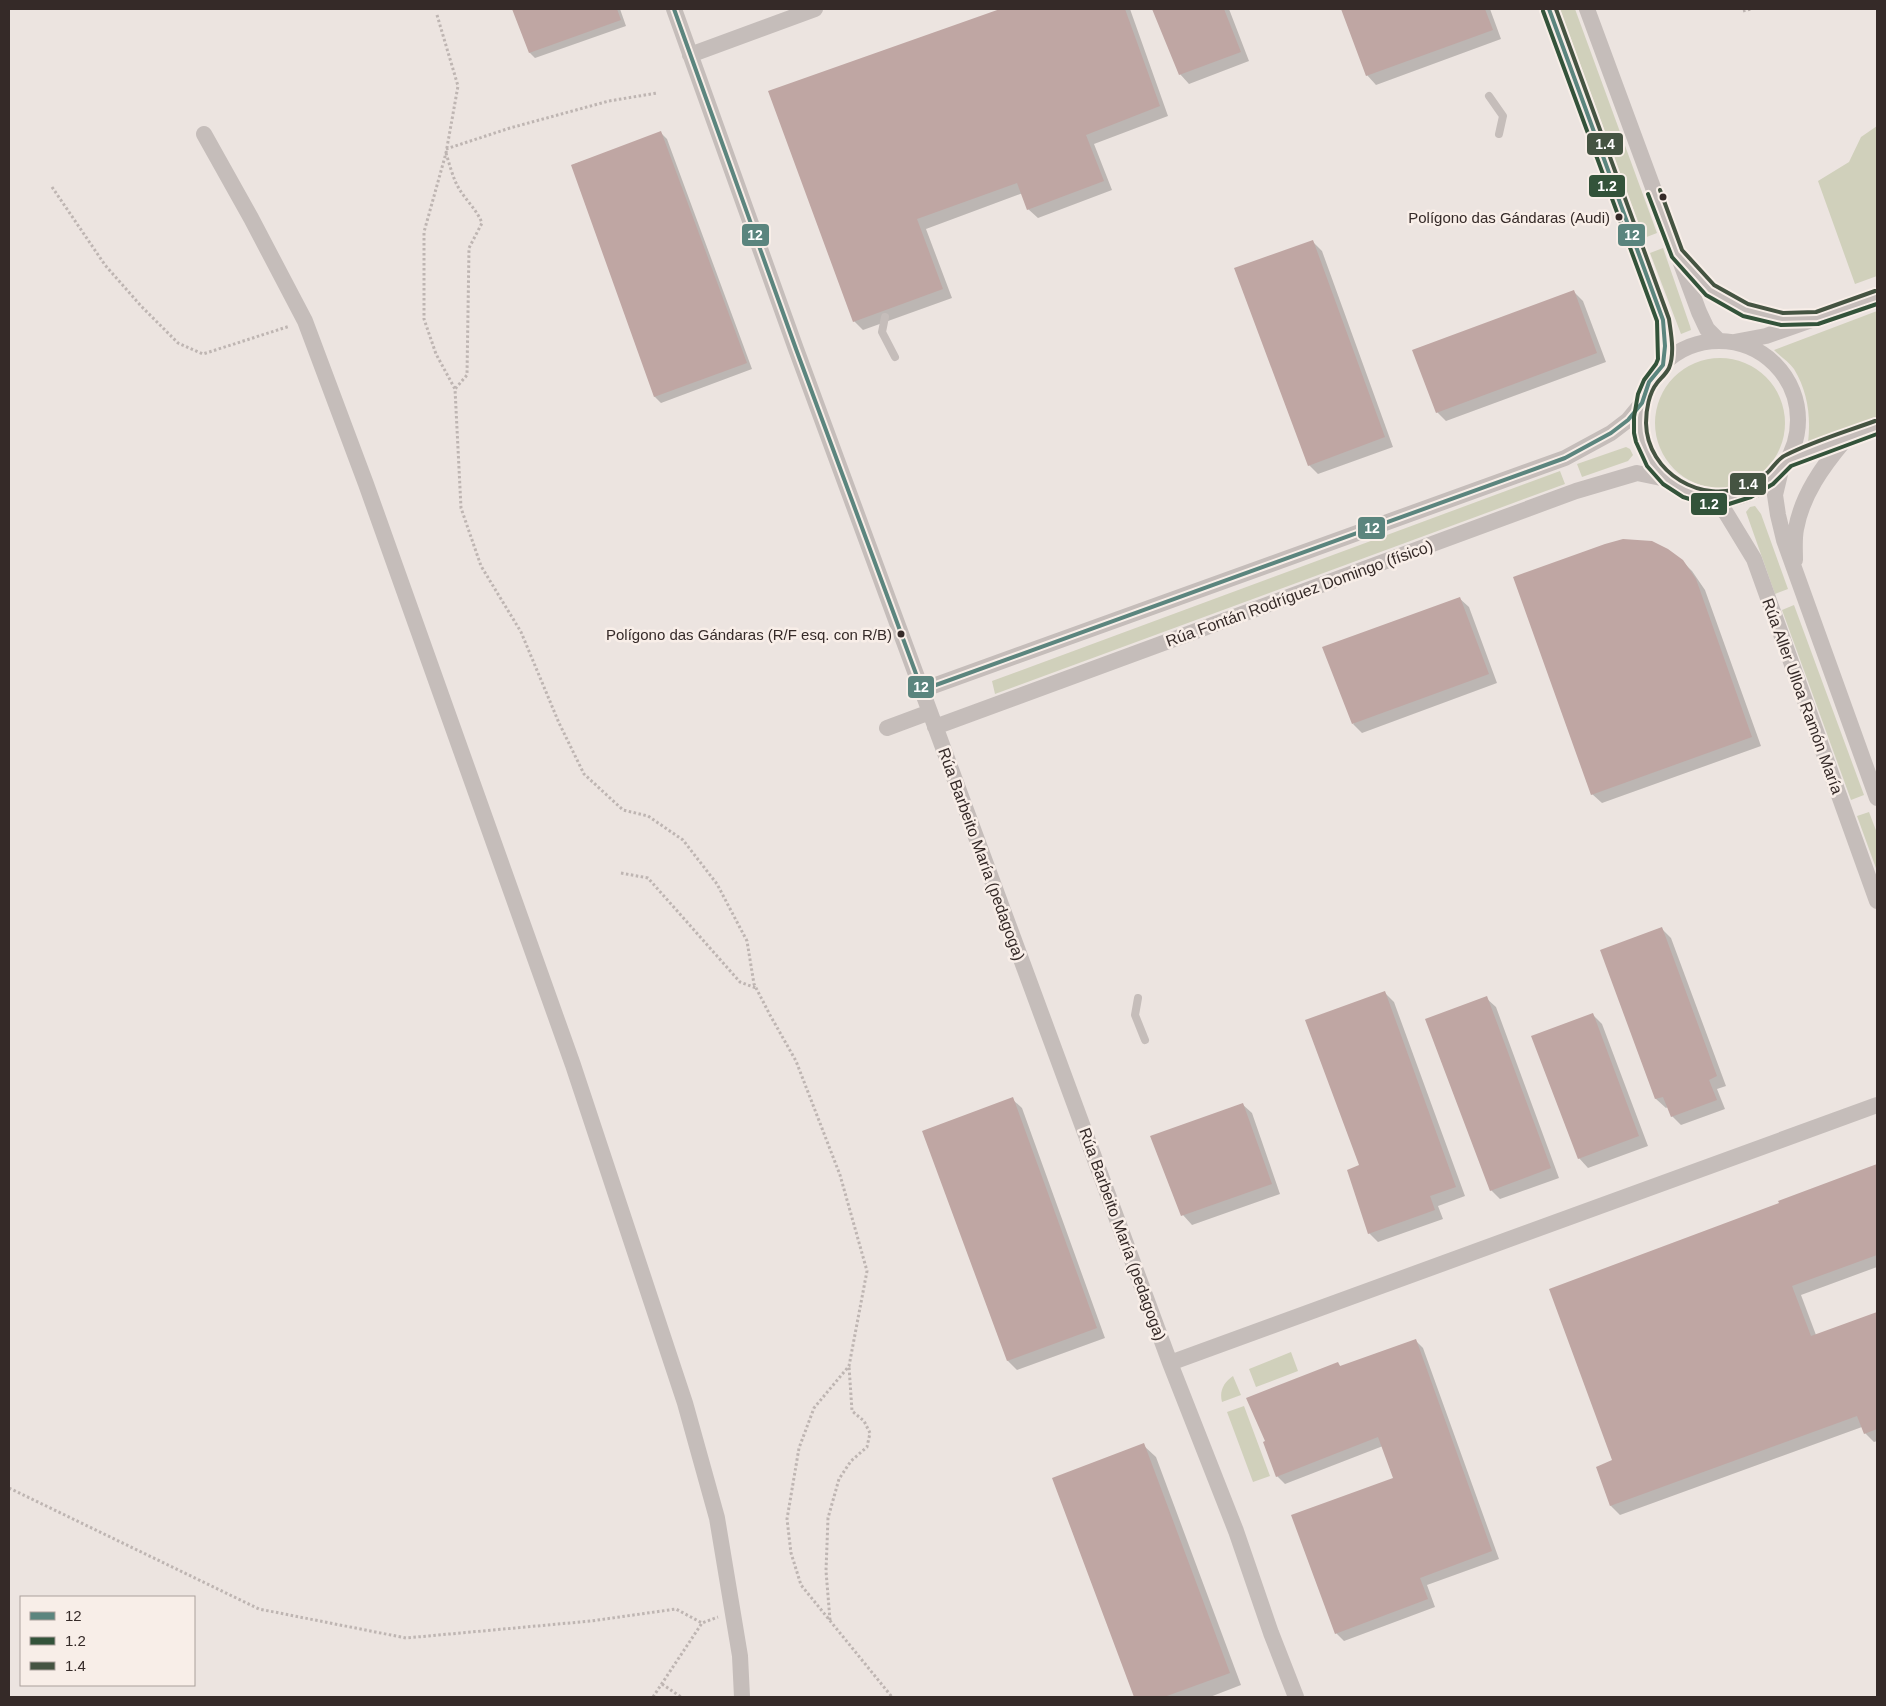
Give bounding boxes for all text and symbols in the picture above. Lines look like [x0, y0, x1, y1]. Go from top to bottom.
line badge: 1.4 [1586, 132, 1624, 156]
text: 1.4 [1595, 136, 1615, 152]
line badge: 1.2 [1588, 174, 1626, 198]
text: 1.2 [1597, 178, 1617, 194]
unlabelled marker [1658, 192, 1668, 202]
place label: Polígono das Gándaras (Audi) [1408, 209, 1610, 226]
marker: Polígono das Gándaras (Audi) [1614, 212, 1624, 222]
line badge: 12 [741, 223, 770, 247]
line badge: 12 [1617, 223, 1646, 247]
text: 12 [747, 227, 763, 243]
text: 12 [1624, 227, 1640, 243]
line badge: 1.4 [1729, 472, 1767, 496]
text: 1.4 [1738, 476, 1758, 492]
line badge: 1.2 [1690, 492, 1728, 516]
text: 1.2 [1699, 496, 1719, 512]
line badge: 12 [1357, 516, 1386, 540]
text: 12 [1364, 520, 1380, 536]
street label: Rúa Fontán Rodríguez Domingo (físico) [1163, 537, 1435, 650]
street label: Rúa Aller Ulloa Ramón María [1759, 596, 1846, 797]
place label: Polígono das Gándaras (R/F esq. con R/B) [606, 626, 892, 643]
marker: Polígono das Gándaras (R/F esq. con R/B) [896, 629, 906, 639]
line badge: 12 [907, 675, 935, 699]
text: 12 [913, 679, 929, 695]
street label: Rúa Barbeito María (pedagoga) [935, 746, 1028, 963]
street label: Rúa Barbeito María (pedagoga) [1076, 1126, 1169, 1343]
legend [20, 1596, 195, 1686]
text: 12 [65, 1607, 82, 1624]
text: 1.2 [65, 1632, 86, 1649]
text: 1.4 [65, 1657, 86, 1674]

